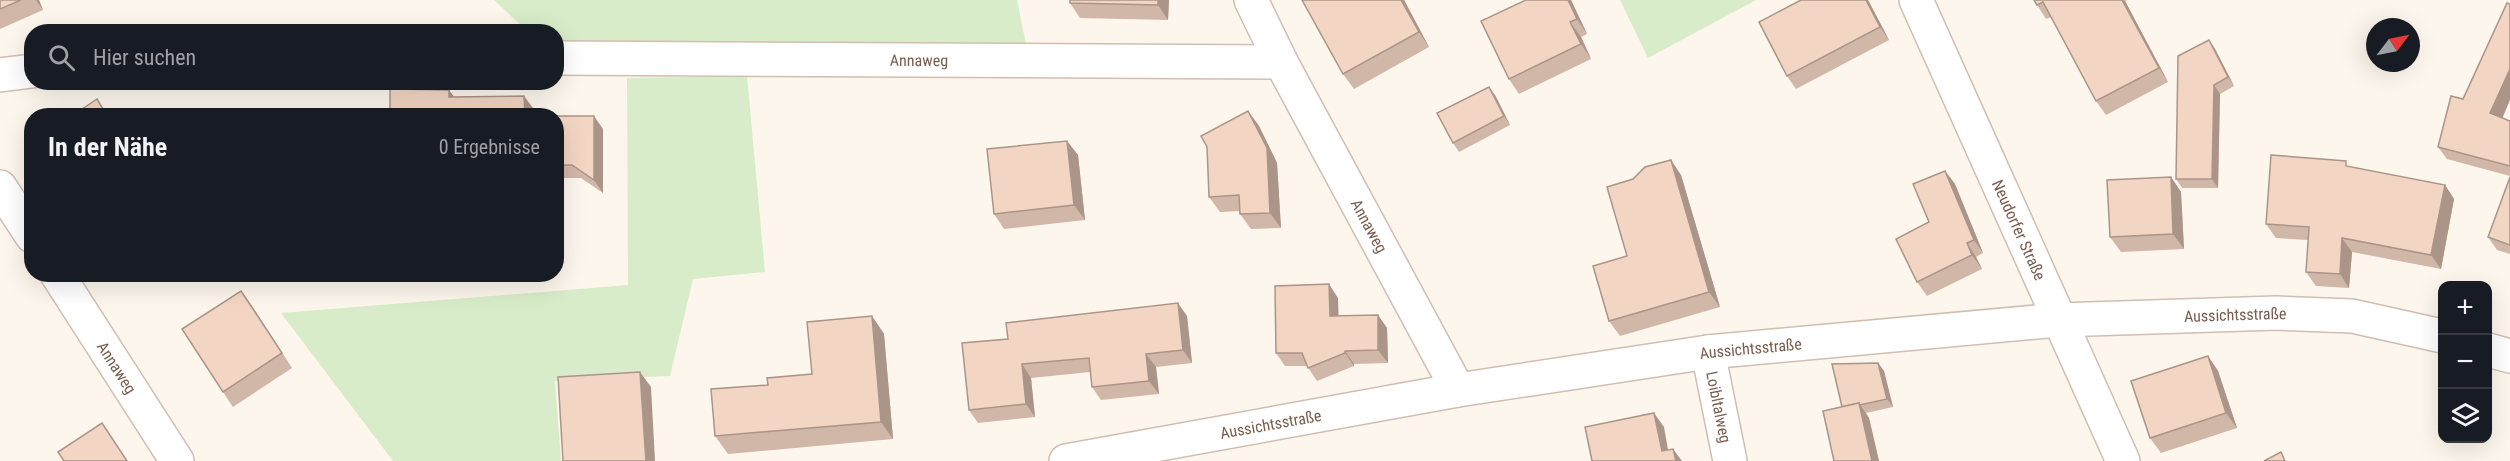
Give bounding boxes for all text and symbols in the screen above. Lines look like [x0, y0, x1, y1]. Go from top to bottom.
north arrow [2366, 18, 2420, 72]
search box [24, 24, 564, 90]
icon: search [45, 41, 78, 74]
text: Hier suchen [93, 45, 196, 70]
street label: Annaweg [890, 50, 948, 70]
text: In der Nähe [48, 132, 167, 162]
text: 0 Ergebnisse [439, 135, 540, 159]
street label: Neudorfer Straße [1988, 177, 2050, 283]
street label: Annaweg [1347, 196, 1392, 256]
map controls [2438, 281, 2492, 443]
button: + [2438, 281, 2492, 335]
street label: Aussichtsstraße [2184, 303, 2287, 325]
street label: Aussichtsstraße [1698, 334, 1802, 363]
button: − [2438, 335, 2492, 389]
street label: Annaweg [93, 338, 141, 397]
street label: Loibltalweg [1703, 369, 1736, 444]
button: layers [2438, 389, 2492, 443]
street label: Aussichtsstraße [1219, 405, 1323, 442]

